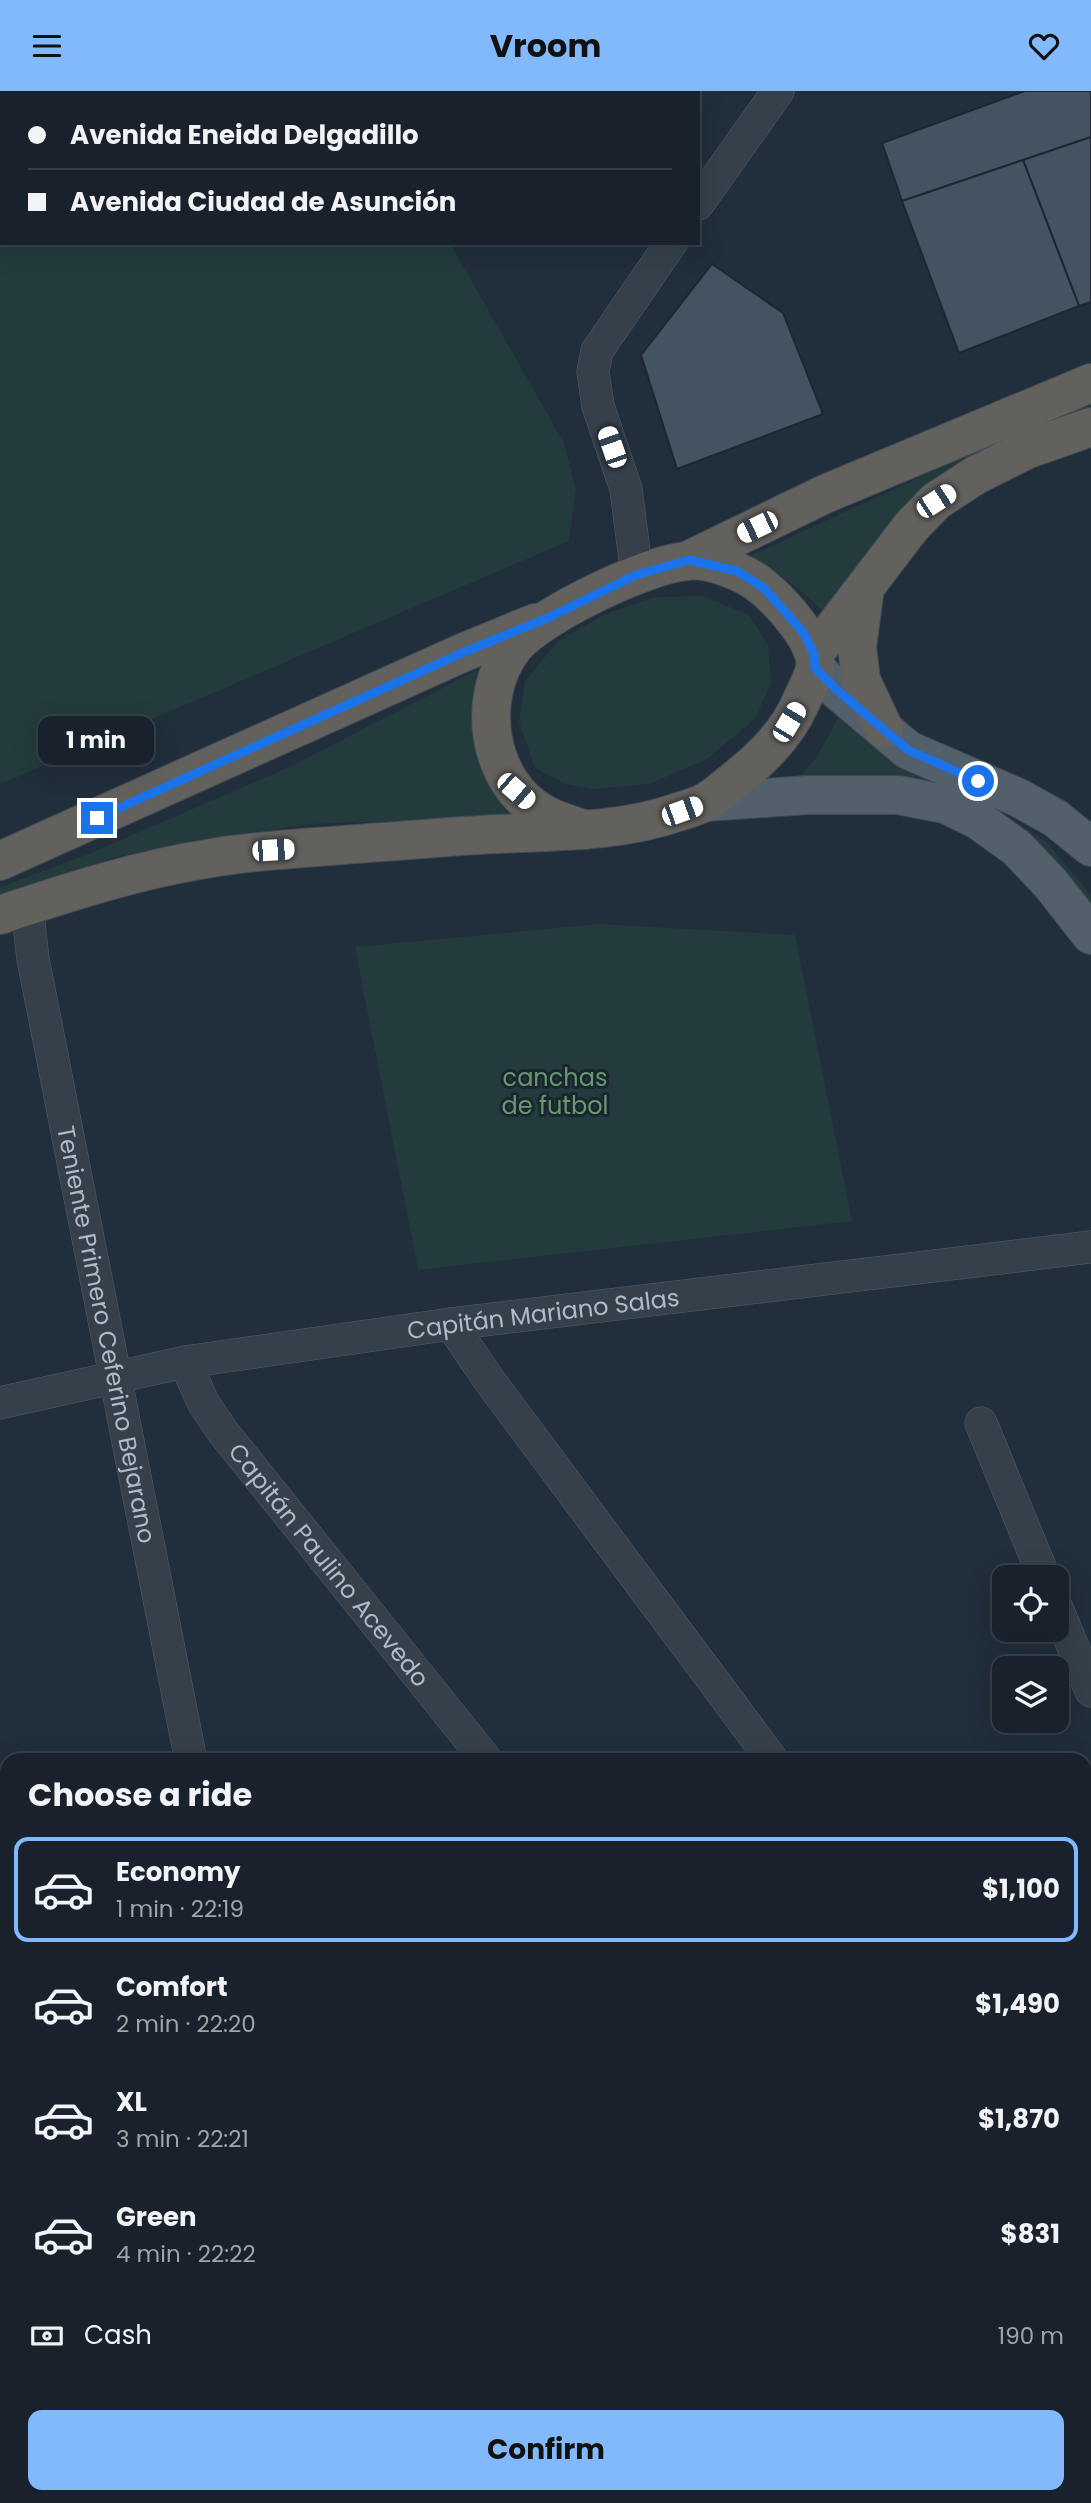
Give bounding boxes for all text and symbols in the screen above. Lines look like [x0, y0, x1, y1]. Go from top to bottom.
text: Vroom [490, 23, 601, 68]
icon: menu [28, 27, 66, 65]
icon: heart [1025, 27, 1063, 65]
text: Avenida Eneida Delgadillo [70, 117, 419, 153]
text: Avenida Ciudad de Asunción [70, 184, 456, 220]
car [596, 424, 629, 470]
car [913, 481, 960, 521]
car [734, 508, 781, 546]
car [770, 699, 809, 745]
callout: 1 min [39, 717, 155, 765]
text: 1 min [66, 724, 126, 756]
route start [962, 765, 994, 797]
car [494, 769, 539, 813]
car [659, 794, 706, 828]
route end [81, 802, 113, 834]
car [252, 838, 295, 862]
park label: canchas de futbol [502, 1061, 609, 1122]
street label: Teniente Primero Ceferino Bejarano [50, 1123, 164, 1546]
street label: Capitán Mariano Salas [405, 1280, 681, 1347]
street label: Capitán Paulino Acevedo [221, 1436, 437, 1693]
map controls [992, 1565, 1069, 1733]
button: locate [992, 1565, 1069, 1642]
button: layers [992, 1656, 1069, 1733]
text: Choose a ride [28, 1772, 252, 1817]
text: Economy [116, 1854, 240, 1890]
icon: car [32, 1858, 95, 1921]
text: $1,100 [982, 1871, 1060, 1907]
text: 1 min · 22:19 [116, 1893, 244, 1925]
text: Comfort [116, 1969, 228, 2005]
icon: car [32, 1973, 95, 2036]
text: $1,490 [975, 1986, 1060, 2022]
text: 2 min · 22:20 [116, 2008, 256, 2040]
text: XL [116, 2084, 147, 2120]
icon: car [32, 2088, 95, 2151]
text: $1,870 [978, 2101, 1060, 2137]
text: 3 min · 22:21 [116, 2123, 249, 2155]
text: Green [116, 2199, 197, 2235]
icon: car [32, 2203, 95, 2266]
text: $831 [1001, 2216, 1060, 2252]
text: 4 min · 22:22 [116, 2238, 256, 2270]
icon: cash [28, 2317, 66, 2355]
text: Cash [84, 2317, 152, 2353]
text: 190 m [998, 2320, 1064, 2352]
button: Confirm [28, 2410, 1064, 2490]

